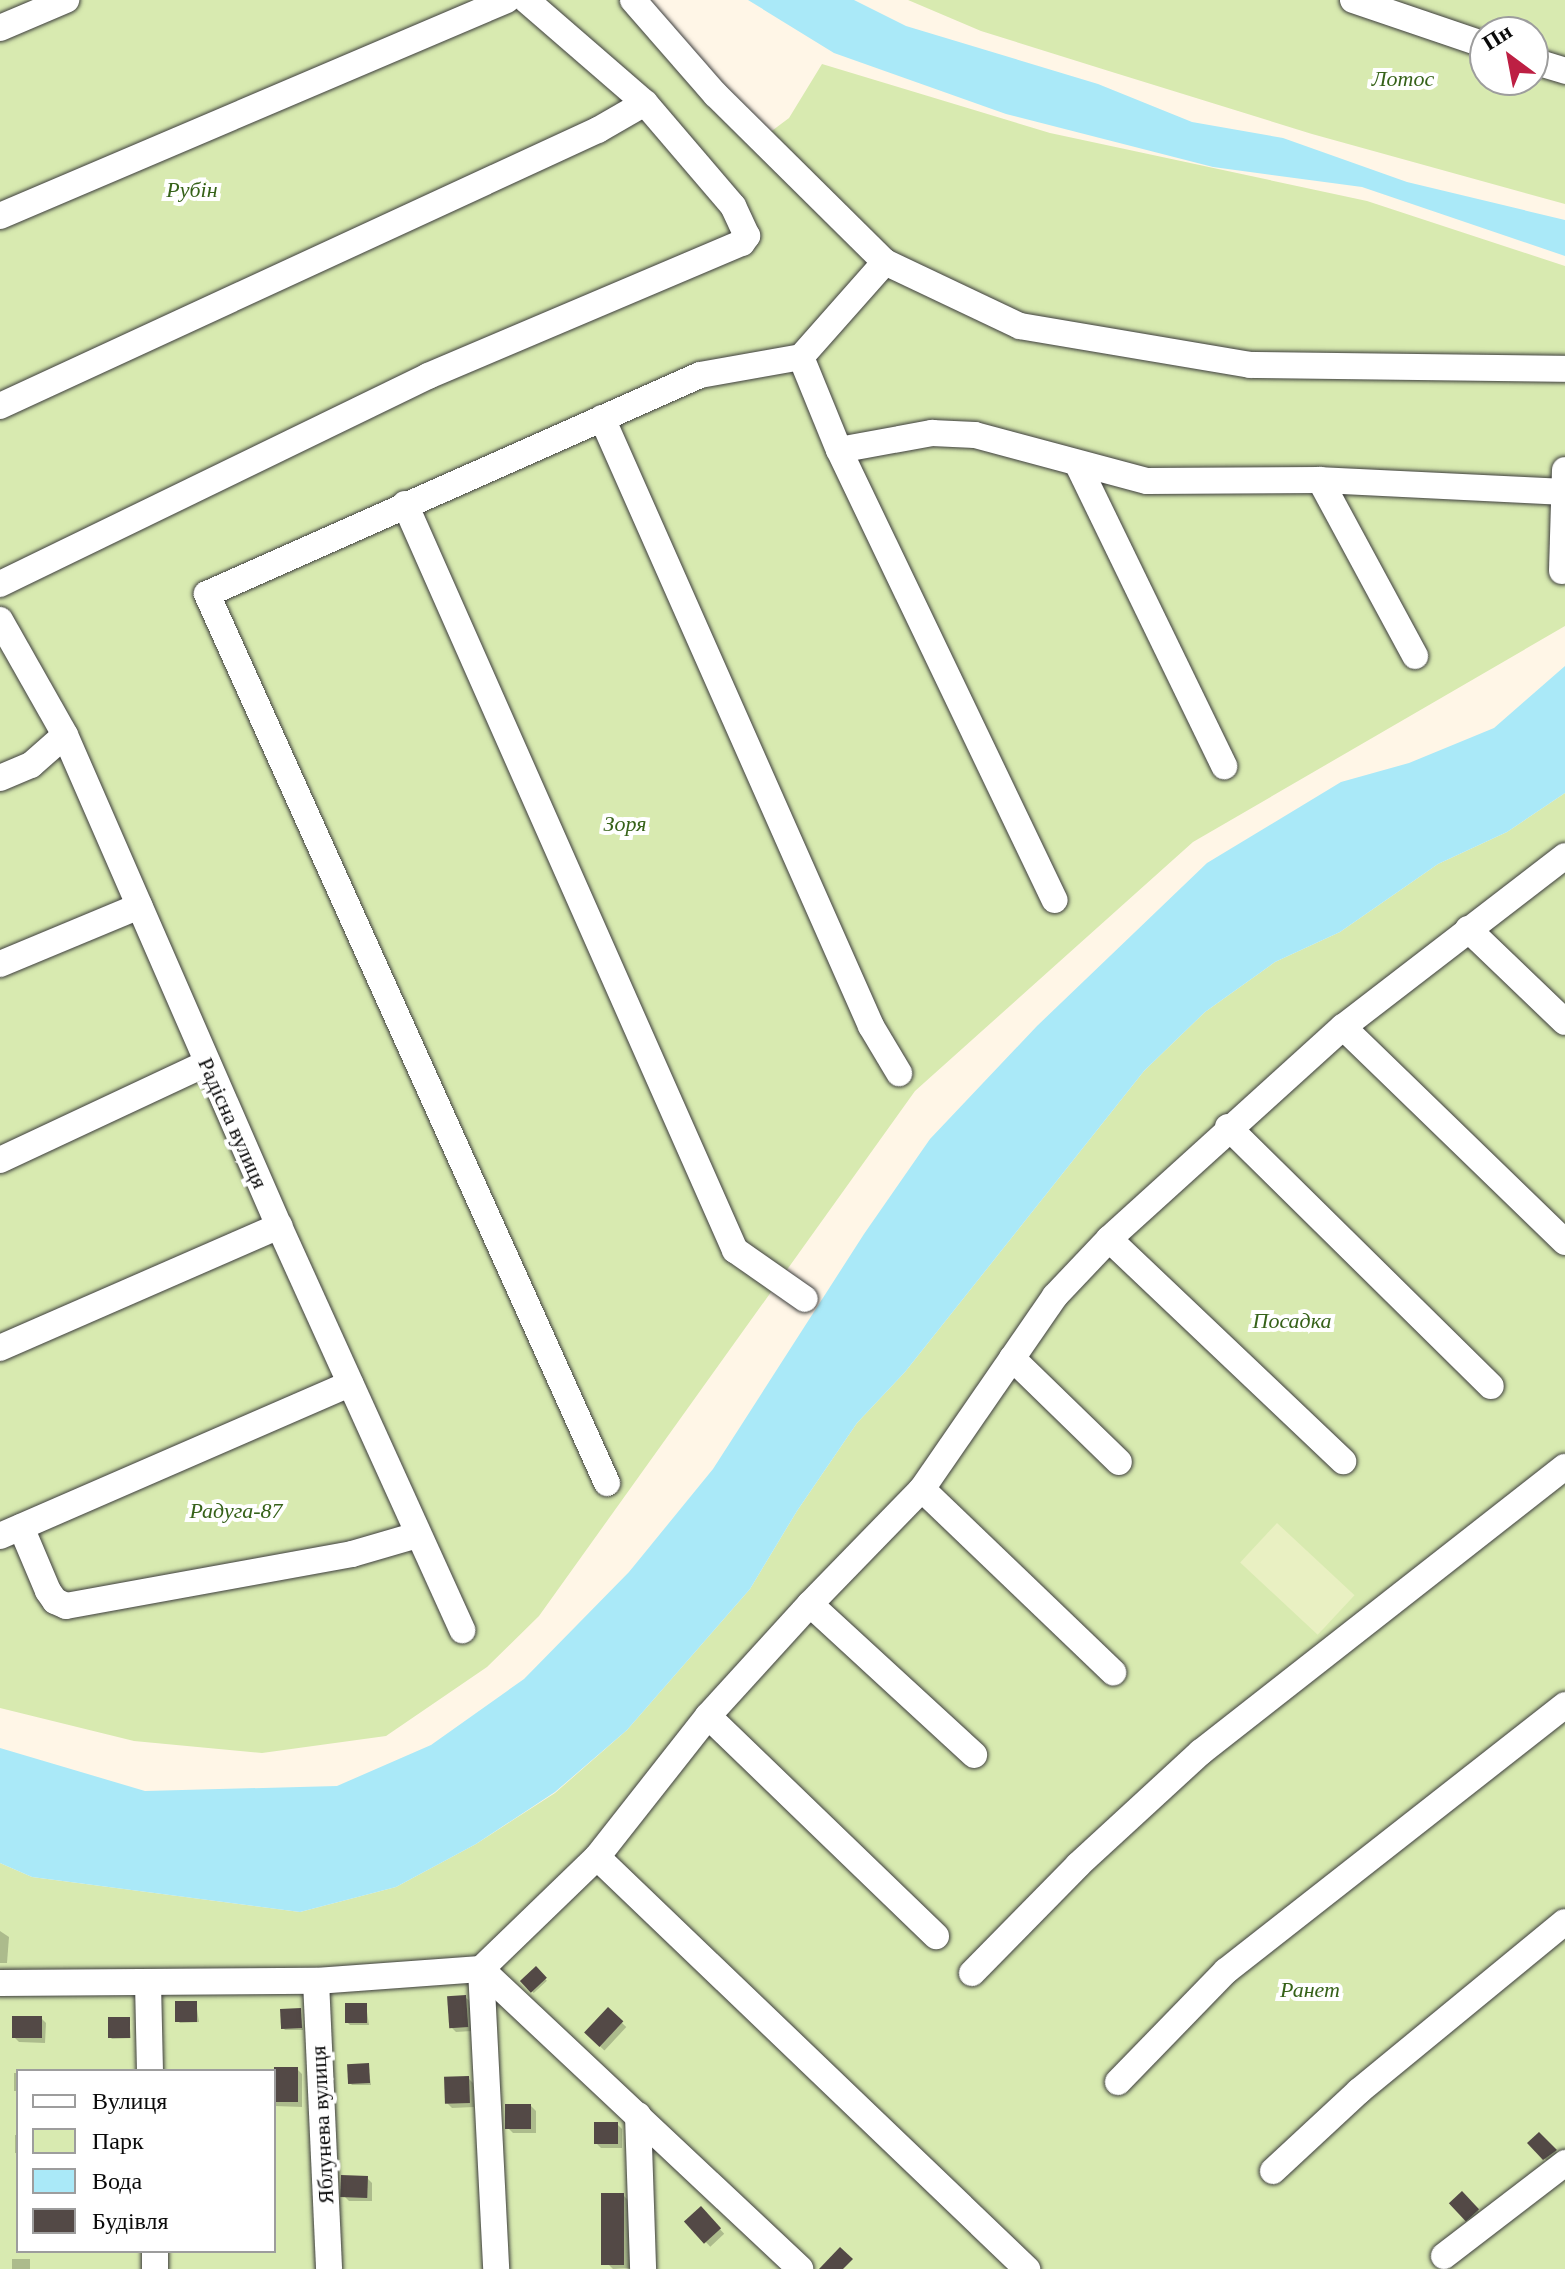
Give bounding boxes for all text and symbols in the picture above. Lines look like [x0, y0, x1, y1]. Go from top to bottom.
north arrow [1469, 16, 1549, 96]
text: Пн [1478, 18, 1516, 55]
park label: Лотос [1372, 66, 1434, 92]
park label: Рубін [166, 177, 218, 203]
park label: Зоря [604, 811, 646, 837]
street label: Радісна вулиця [192, 1053, 274, 1193]
park label: Посадка [1253, 1308, 1331, 1334]
park label: Радуга-87 [189, 1498, 283, 1524]
park label: Ранет [1280, 1977, 1340, 2003]
street label: Яблунева вулиця [305, 2045, 339, 2205]
legend [16, 2069, 276, 2253]
text: Вулиця [92, 2088, 167, 2114]
text: Парк [92, 2128, 144, 2154]
text: Вода [92, 2168, 142, 2194]
text: Будівля [92, 2208, 169, 2234]

